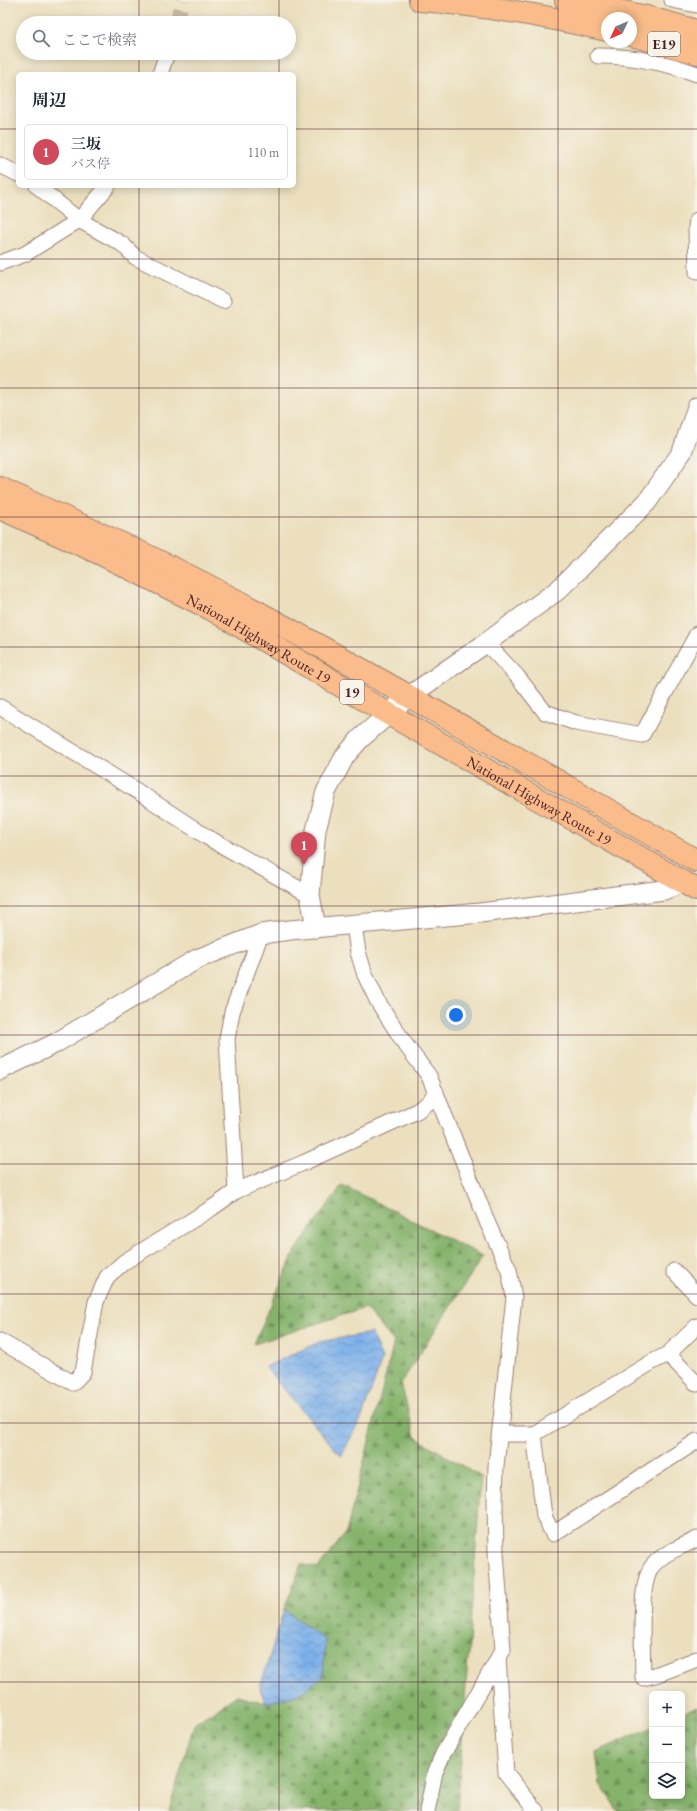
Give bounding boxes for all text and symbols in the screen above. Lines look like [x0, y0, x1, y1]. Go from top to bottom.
north arrow [601, 12, 637, 48]
search box [16, 16, 296, 60]
icon: search [30, 27, 52, 49]
text: ここで検索 [62, 30, 137, 49]
road number: E19 [648, 32, 680, 56]
text: 周辺 [32, 89, 66, 111]
text: 三坂 [71, 134, 101, 153]
text: 1 [43, 144, 49, 161]
text: 110 m [248, 144, 279, 161]
text: バス停 [71, 155, 110, 172]
street label: National Highway Route 19 [184, 589, 334, 687]
road number: 19 [340, 680, 364, 704]
street label: National Highway Route 19 [464, 751, 615, 849]
pin: 1 [291, 832, 317, 865]
your location [446, 1005, 466, 1025]
map controls [649, 1691, 685, 1799]
button: + [649, 1691, 685, 1727]
button: − [649, 1727, 685, 1763]
button: layers [649, 1763, 685, 1799]

